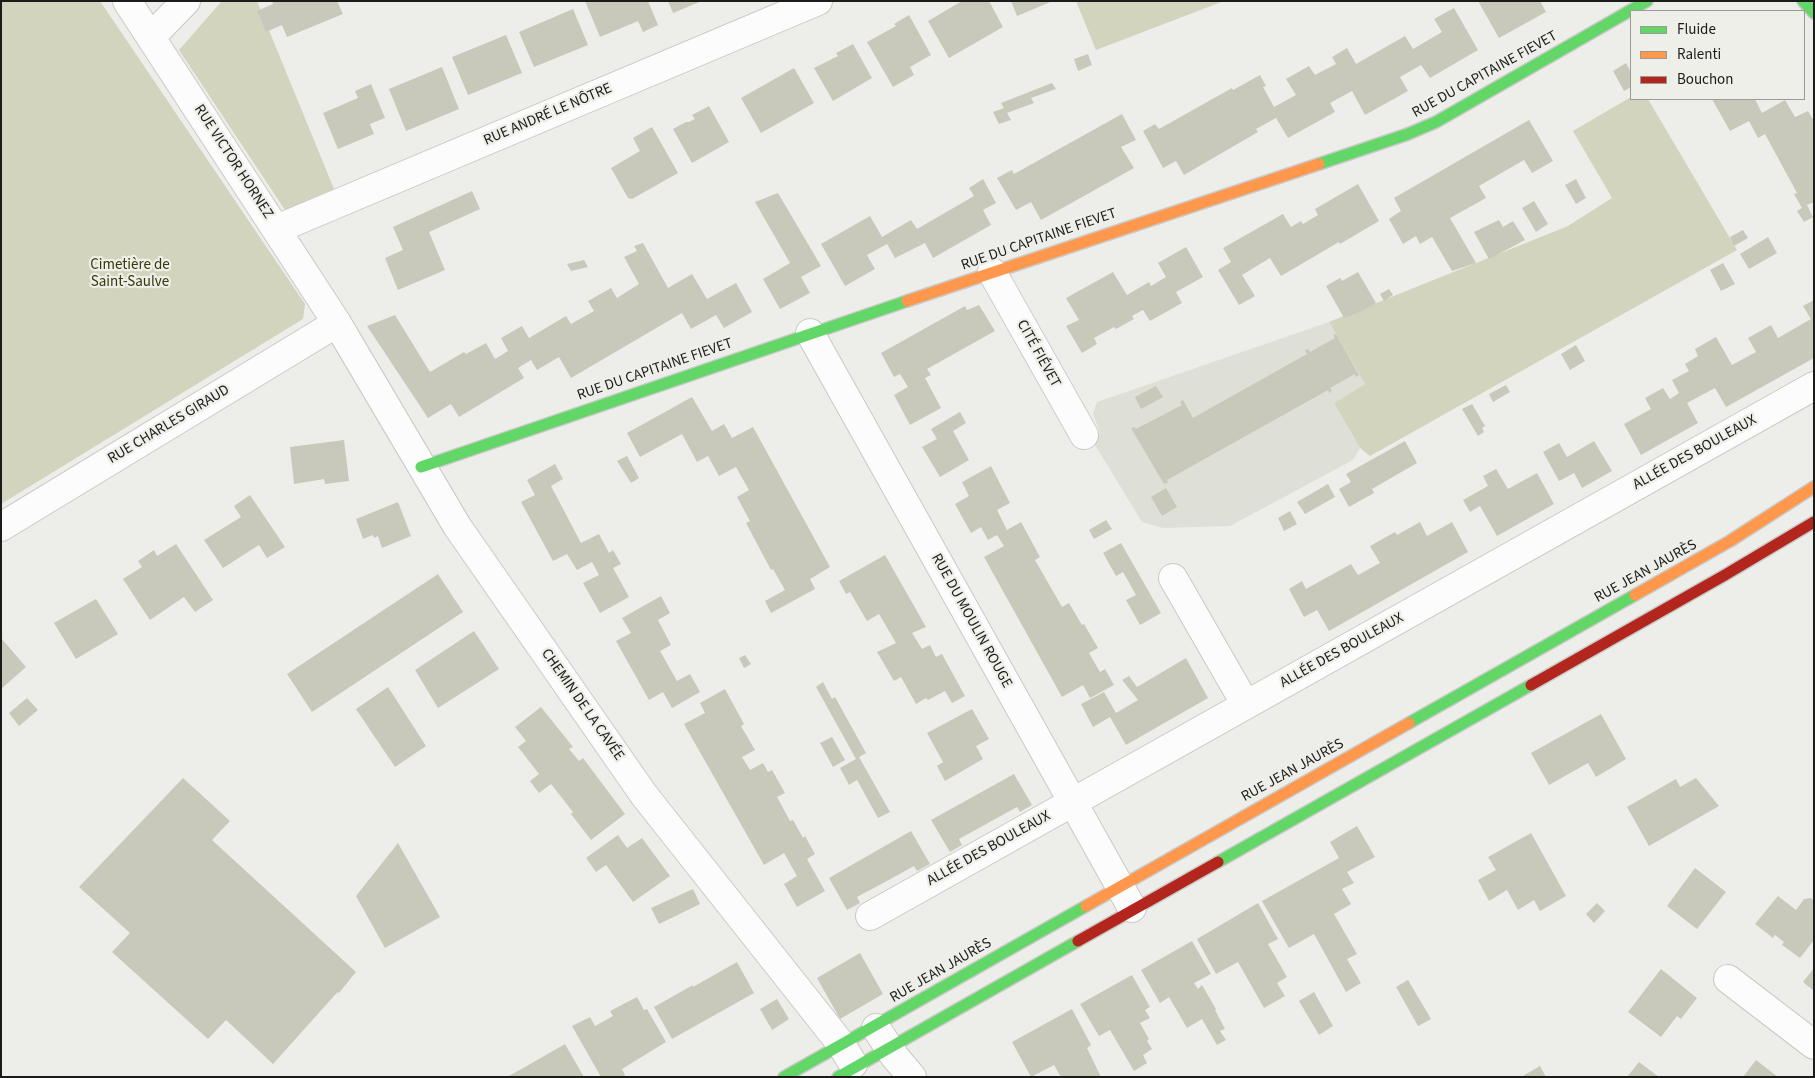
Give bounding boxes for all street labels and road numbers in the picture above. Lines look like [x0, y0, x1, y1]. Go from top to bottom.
street label: RUE DU CAPITAINE FIEVET [1409, 28, 1561, 122]
street label: RUE ANDRÉ LE NÔTRE [481, 80, 615, 150]
street label: RUE VICTOR HORNEZ [189, 102, 277, 222]
street label: RUE DU CAPITAINE FIEVET [959, 205, 1119, 275]
street label: CITÉ FIÉVET [1012, 317, 1064, 391]
street label: RUE DU CAPITAINE FIEVET [575, 335, 735, 405]
street label: RUE CHARLES GIRAUD [105, 382, 233, 468]
street label: ALLÉE DES BOULEAUX [1630, 412, 1760, 494]
street label: RUE JEAN JAURÈS [1592, 536, 1700, 608]
street label: RUE DU MOULIN ROUGE [927, 551, 1015, 691]
street label: ALLÉE DES BOULEAUX [1277, 610, 1407, 692]
street label: CHEMIN DE LA CAVÉE [537, 646, 627, 764]
street label: RUE JEAN JAURÈS [1239, 735, 1347, 807]
street label: ALLÉE DES BOULEAUX [924, 808, 1054, 890]
street label: RUE JEAN JAURÈS [887, 935, 995, 1007]

